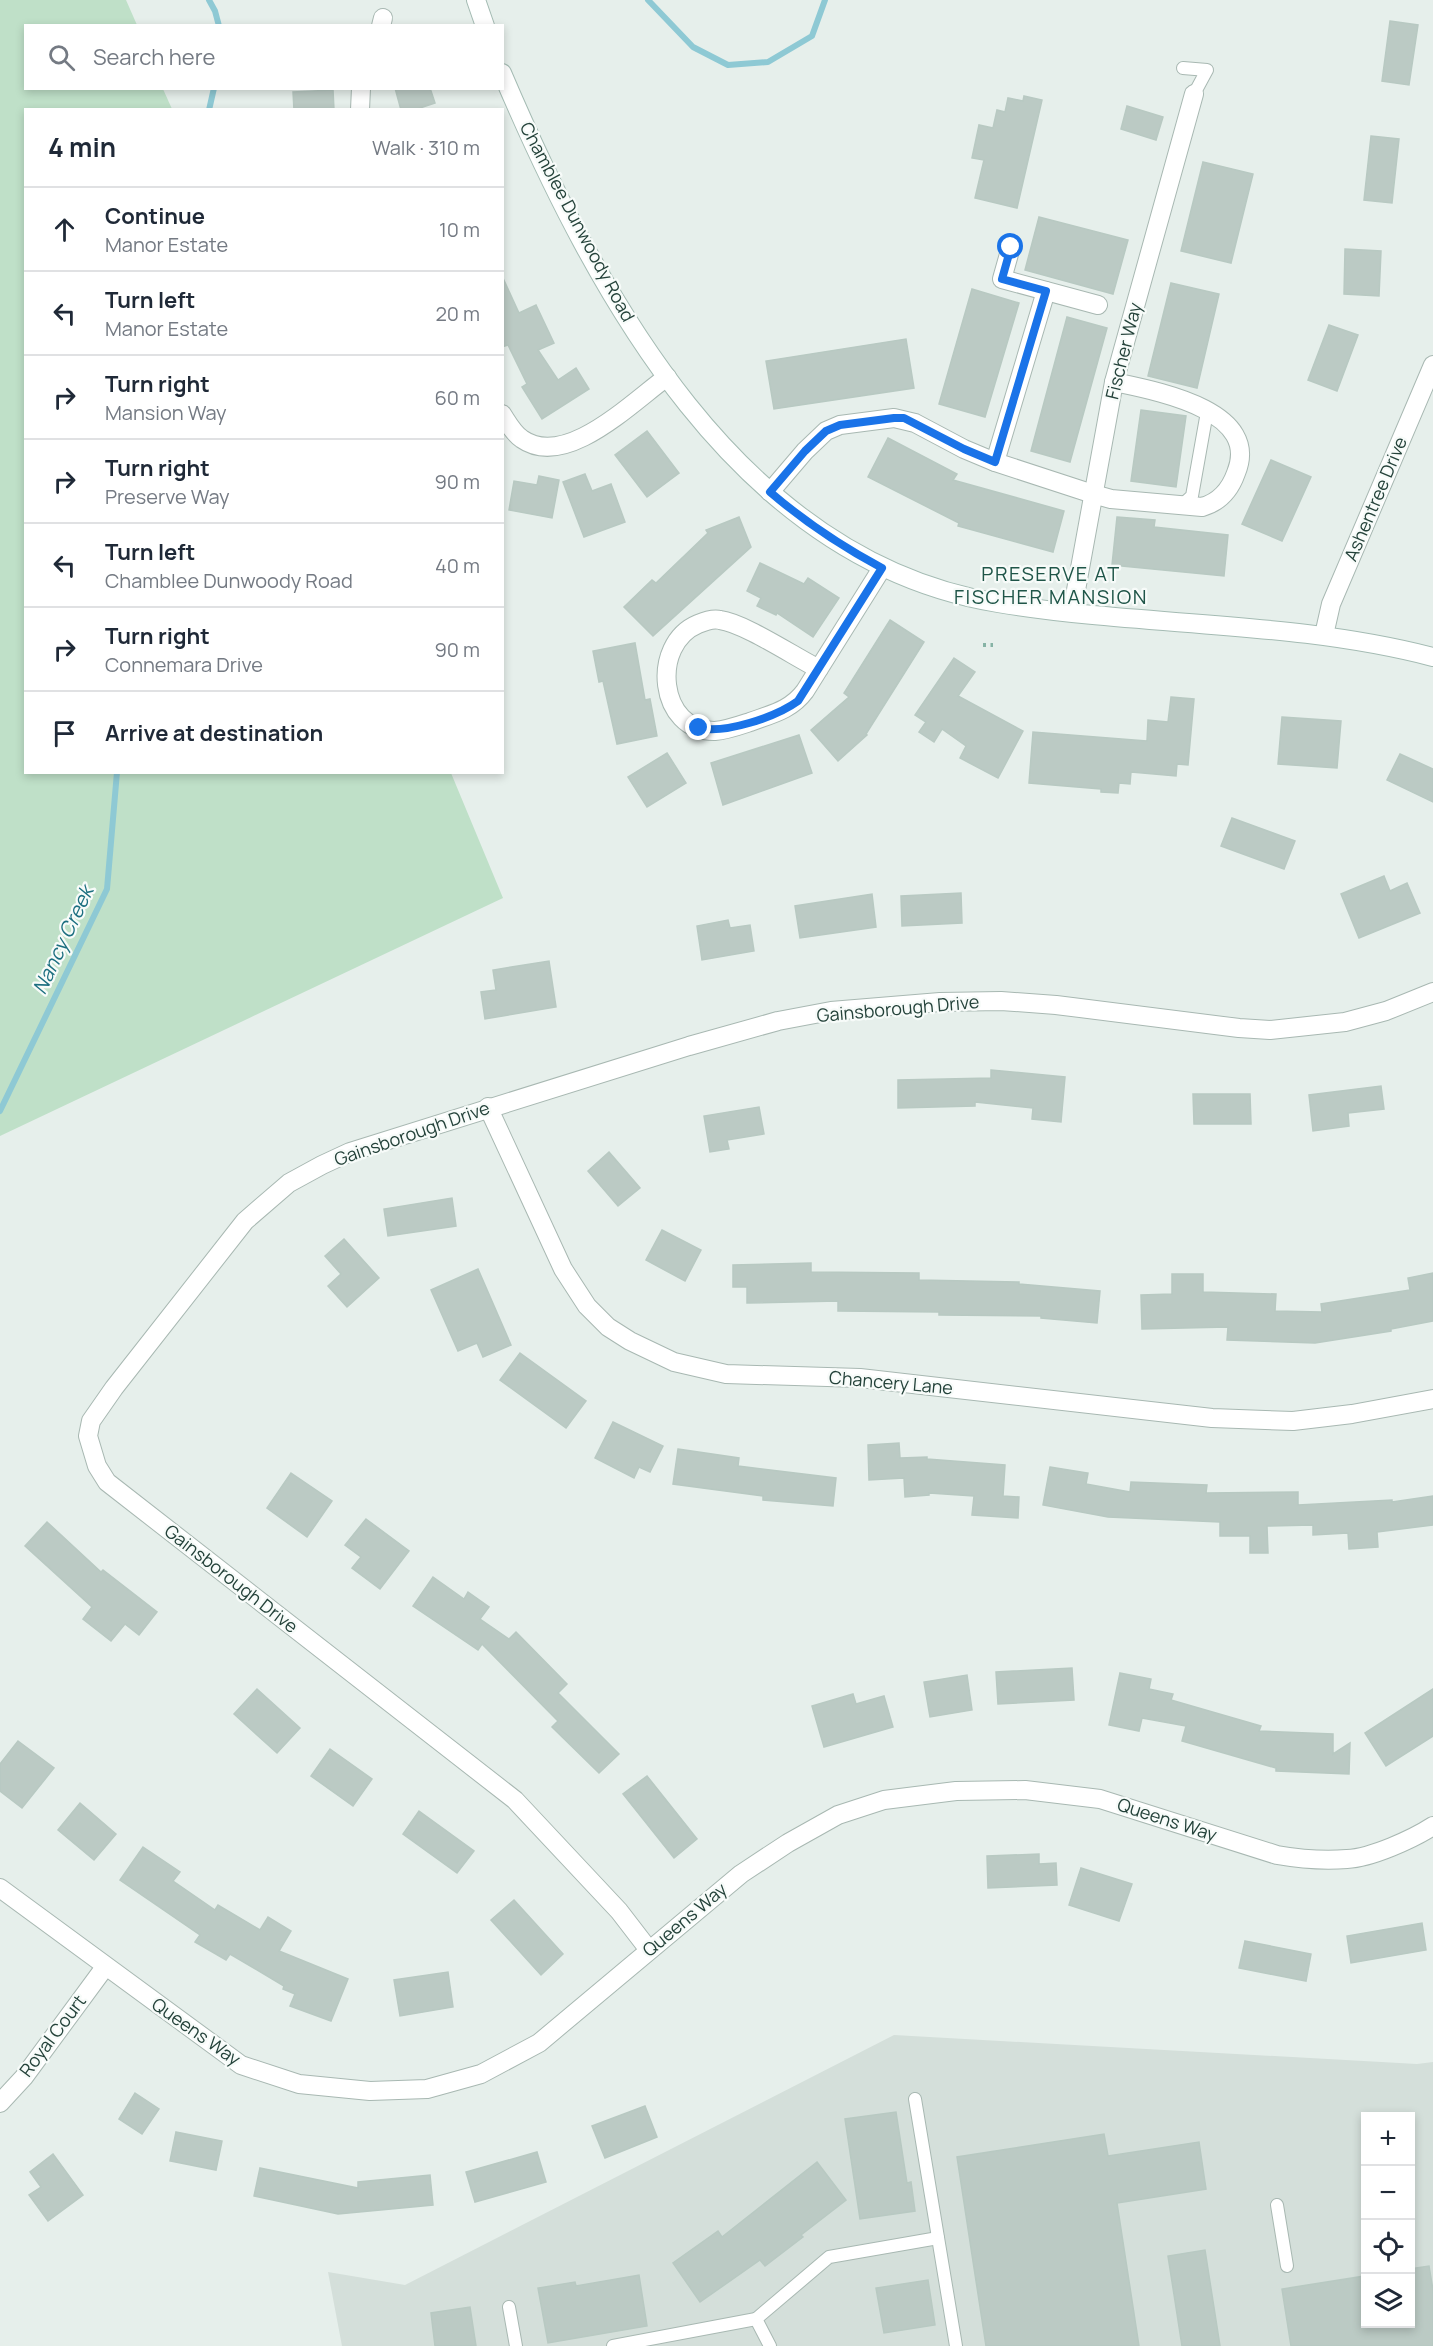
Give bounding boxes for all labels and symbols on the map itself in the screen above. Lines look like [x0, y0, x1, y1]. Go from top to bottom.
street label: Chamblee Dunwoody Road [515, 117, 641, 326]
route start [997, 233, 1023, 259]
street label: Fischer Way [1099, 299, 1147, 402]
street label: Ashentree Drive [1338, 433, 1412, 564]
district label: PRESERVE AT FISCHER MANSION [954, 560, 1148, 610]
route end [685, 714, 711, 740]
water label: Nancy Creek [26, 879, 101, 998]
street label: Gainsborough Drive [816, 989, 980, 1027]
street label: Gainsborough Drive [331, 1095, 493, 1171]
street label: Chancery Lane [828, 1365, 954, 1399]
street label: Gainsborough Drive [160, 1519, 303, 1638]
street label: Queens Way [1115, 1792, 1221, 1847]
street label: Queens Way [637, 1877, 732, 1962]
street label: Royal Court [14, 1990, 91, 2081]
street label: Queens Way [147, 1992, 246, 2071]

